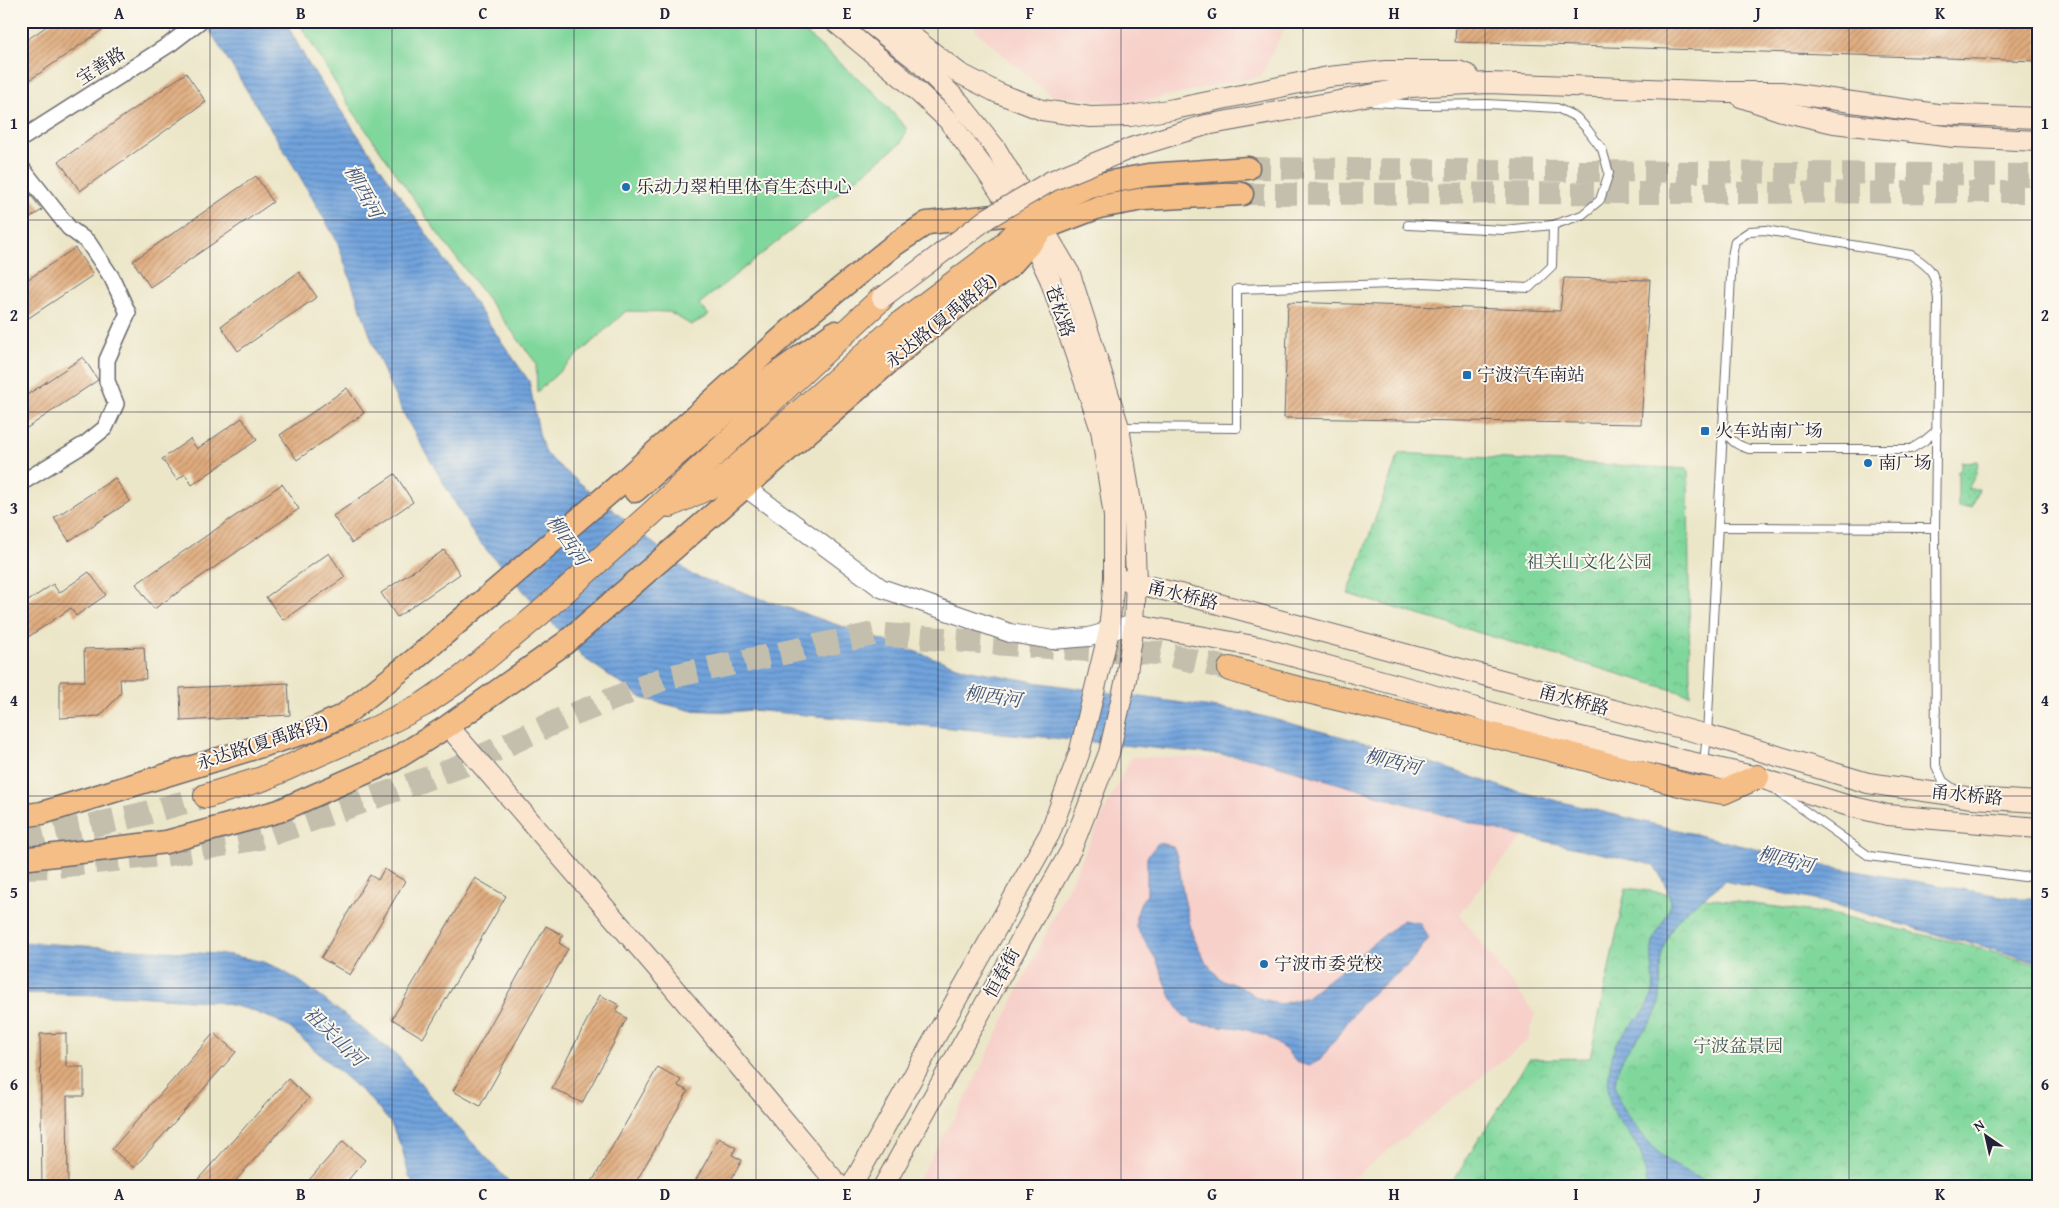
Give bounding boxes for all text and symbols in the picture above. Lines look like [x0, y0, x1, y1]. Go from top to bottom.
text: A [114, 1, 125, 25]
text: B [296, 1, 306, 25]
text: C [478, 1, 488, 25]
text: D [660, 1, 670, 25]
text: E [843, 1, 852, 25]
text: F [1026, 1, 1034, 25]
text: G [1207, 1, 1217, 25]
text: H [1388, 1, 1400, 25]
text: I [1573, 1, 1579, 25]
text: J [1752, 1, 1761, 25]
text: K [1935, 1, 1946, 25]
street label: 宝善路 [71, 40, 131, 92]
text: 1 [10, 111, 18, 135]
text: 1 [2041, 111, 2049, 135]
water label: 柳西河 [338, 159, 392, 225]
place label: 乐动力翠柏里体育生态中心 [636, 173, 852, 200]
marker: 乐动力翠柏里体育生态中心 [620, 181, 632, 193]
street label: 永达路(夏禹路段) [879, 267, 1003, 374]
street label: 苍松路 [1039, 281, 1082, 341]
text: 2 [10, 303, 18, 327]
text: 2 [2041, 303, 2049, 327]
place label: 宁波汽车南站 [1477, 361, 1585, 388]
marker: 宁波汽车南站 [1461, 369, 1473, 381]
place label: 火车站南广场 [1715, 417, 1823, 444]
marker: 火车站南广场 [1699, 425, 1711, 437]
place label: 南广场 [1878, 449, 1932, 476]
marker: 南广场 [1862, 457, 1874, 469]
text: 3 [10, 496, 18, 520]
text: 3 [2041, 496, 2049, 520]
water label: 柳西河 [540, 509, 598, 574]
park label: 祖关山文化公园 [1526, 548, 1652, 575]
street label: 甬水桥路 [1145, 573, 1221, 616]
street label: 甬水桥路 [1536, 677, 1612, 722]
water label: 柳西河 [963, 678, 1026, 714]
text: 4 [10, 688, 18, 712]
text: 4 [2041, 688, 2049, 712]
street label: 永达路(夏禹路段) [192, 708, 331, 777]
water label: 柳西河 [1362, 741, 1427, 782]
street label: 甬水桥路 [1930, 777, 2004, 812]
water label: 柳西河 [1755, 839, 1820, 880]
text: 5 [10, 880, 18, 904]
text: 5 [2041, 880, 2049, 904]
street label: 恒春街 [977, 943, 1026, 1003]
place label: 宁波市委党校 [1274, 950, 1382, 977]
marker: 宁波市委党校 [1258, 958, 1270, 970]
water label: 祖关山河 [298, 1000, 374, 1075]
park label: 宁波盆景园 [1693, 1032, 1783, 1059]
text: 6 [10, 1072, 18, 1096]
text: 6 [2041, 1072, 2049, 1096]
north arrow [1962, 1110, 2012, 1160]
text: N [1969, 1114, 1989, 1136]
text: A [114, 1182, 125, 1206]
text: B [296, 1182, 306, 1206]
text: C [478, 1182, 488, 1206]
text: D [660, 1182, 670, 1206]
text: E [843, 1182, 852, 1206]
text: F [1026, 1182, 1034, 1206]
text: G [1207, 1182, 1217, 1206]
text: H [1388, 1182, 1400, 1206]
text: I [1573, 1182, 1579, 1206]
text: J [1752, 1182, 1761, 1206]
text: K [1935, 1182, 1946, 1206]

